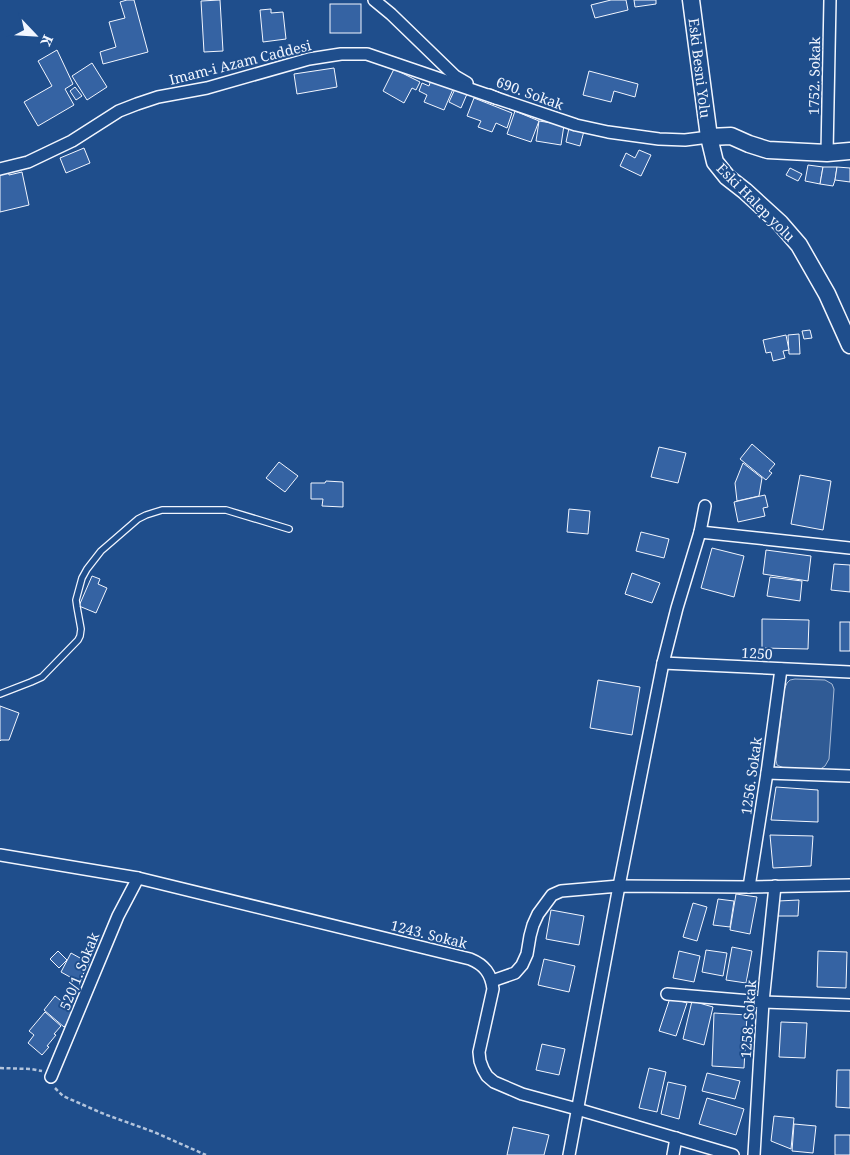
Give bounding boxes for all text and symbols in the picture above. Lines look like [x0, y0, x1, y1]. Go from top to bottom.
north arrow [10, 10, 60, 60]
street label: Eski Besni Yolu [684, 17, 716, 119]
text: K [36, 32, 58, 50]
street label: Imam-i Azam Caddesi [167, 35, 313, 89]
street label: 1752. Sokak [804, 36, 824, 115]
street label: 690. Sokak [494, 72, 567, 114]
street label: Eski Halep yolu [713, 159, 799, 245]
street label: 1250 [741, 643, 773, 663]
street label: 1256. Sokak [736, 735, 766, 816]
street label: 1243. Sokak [389, 915, 470, 953]
street label: 520/1. Sokak [55, 928, 104, 1013]
street label: 1258. Sokak [736, 978, 760, 1059]

